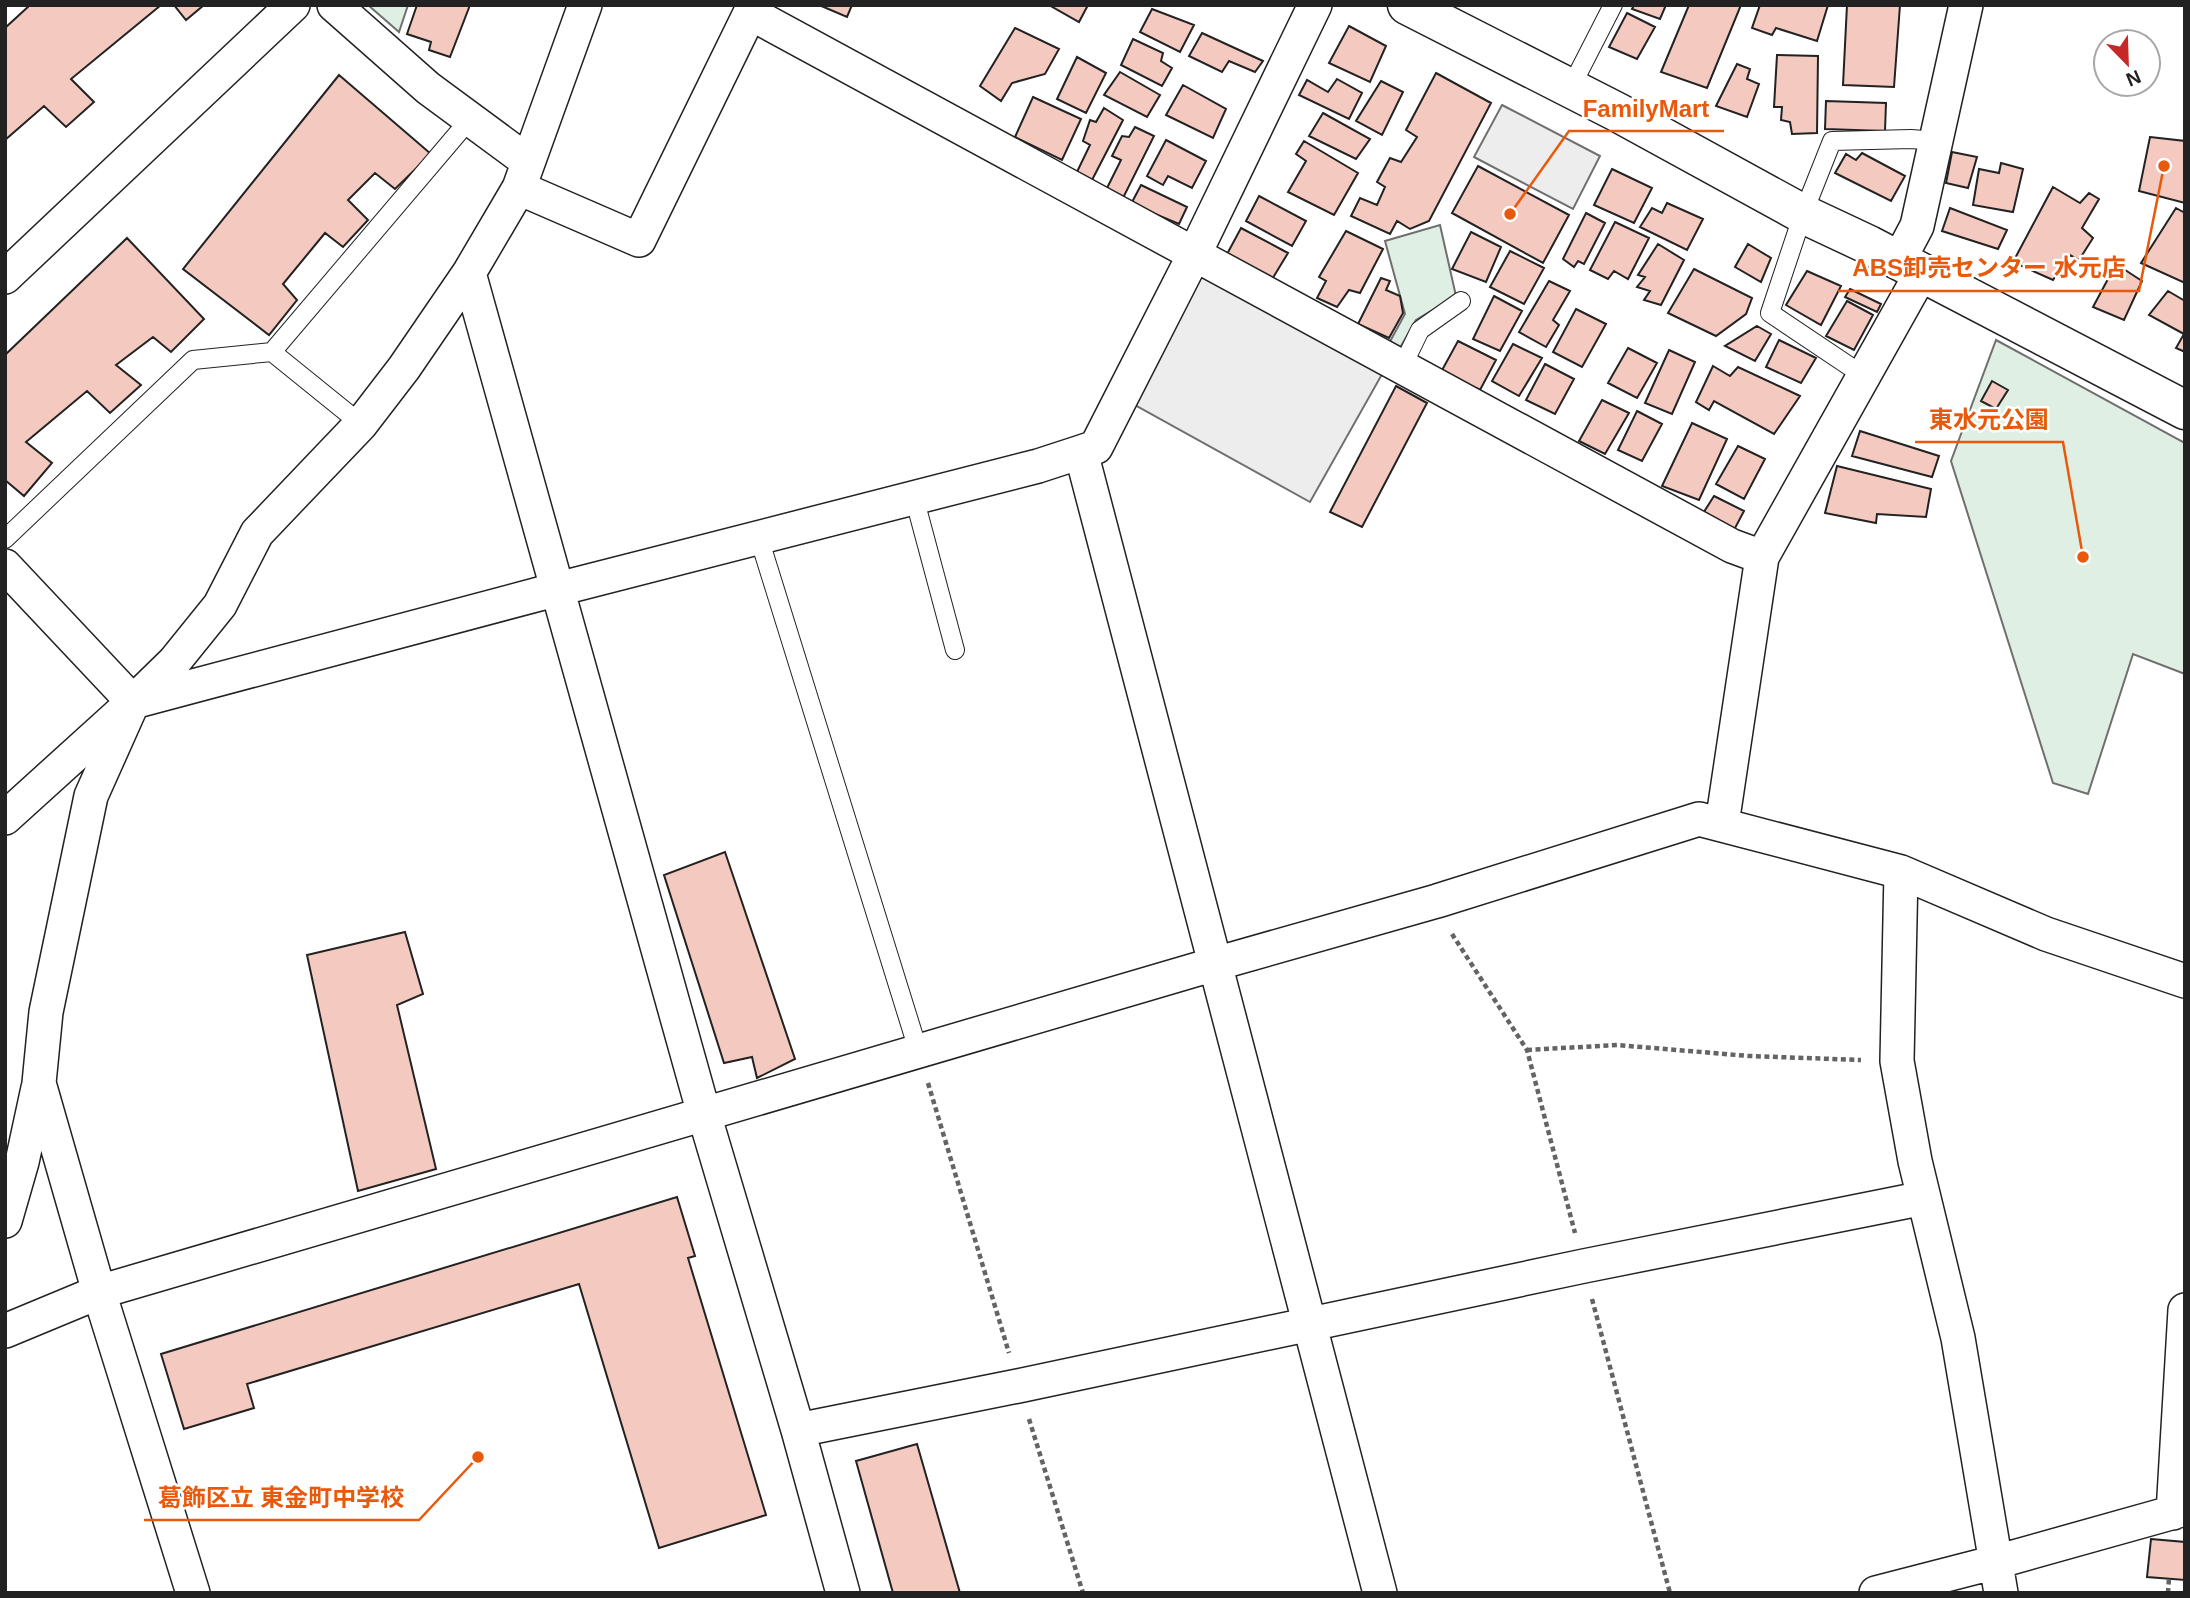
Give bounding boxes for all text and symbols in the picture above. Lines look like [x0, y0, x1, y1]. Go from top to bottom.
north arrow [2092, 28, 2162, 98]
text: N [2123, 66, 2144, 91]
callout: FamilyMart [1569, 86, 1724, 131]
text: FamilyMart [1583, 95, 1709, 122]
callout: ABS卸売センター 水元店 [1838, 246, 2139, 291]
text: ABS卸売センター 水元店 [1852, 254, 2126, 281]
callout: 東水元公園 [1915, 397, 2063, 442]
text: 東水元公園 [1929, 406, 2049, 433]
callout: 葛飾区立 東金町中学校 [144, 1475, 419, 1520]
text: 葛飾区立 東金町中学校 [158, 1484, 404, 1511]

